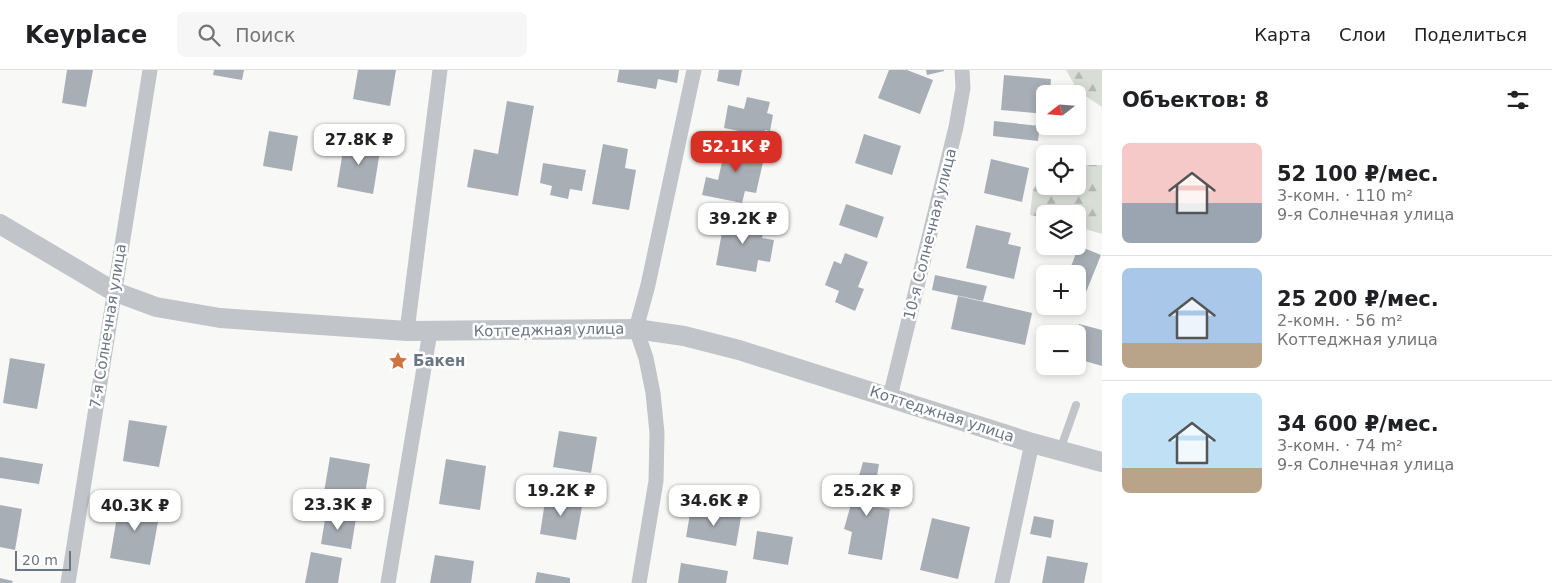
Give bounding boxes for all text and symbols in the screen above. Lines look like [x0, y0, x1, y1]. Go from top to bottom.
search box [177, 12, 527, 57]
text: Keyplace [25, 21, 147, 49]
icon: search [195, 21, 223, 49]
text: Поиск [235, 24, 295, 46]
text: Карта [1254, 24, 1311, 45]
text: Слои [1339, 24, 1386, 45]
text: Поделиться [1414, 24, 1527, 45]
north arrow [1036, 85, 1086, 135]
map controls [1036, 85, 1086, 375]
icon: filters [1504, 86, 1532, 114]
text: Объектов: 8 [1122, 88, 1269, 112]
pin: 27.8K ₽ [313, 124, 405, 166]
text: 27.8K ₽ [325, 130, 393, 149]
pin: 52.1K ₽ [690, 131, 782, 173]
text: 52.1K ₽ [702, 137, 770, 156]
button: locate [1036, 145, 1086, 195]
street label: 10-я Солнечная улица [900, 147, 960, 321]
text: 52 100 ₽/мес. [1277, 162, 1439, 186]
icon: home [1162, 163, 1222, 223]
text: 3-комн. · 110 m² [1277, 186, 1413, 205]
pin: 39.2K ₽ [697, 202, 789, 245]
button: layers [1036, 205, 1086, 255]
text: 9-я Солнечная улица [1277, 205, 1454, 224]
text: 39.2K ₽ [709, 209, 777, 228]
street label: 7-я Солнечная улица [86, 242, 130, 410]
button: + [1036, 265, 1086, 315]
text: 25 200 ₽/мес. [1277, 287, 1439, 311]
icon: home [1162, 288, 1222, 348]
text: 2-комн. · 56 m² [1277, 311, 1403, 330]
street label: Коттеджная улица [473, 320, 625, 340]
button: − [1036, 325, 1086, 375]
text: Коттеджная улица [1277, 330, 1438, 349]
place icon: Бакен [387, 350, 409, 372]
place label: Бакен [413, 352, 465, 370]
street label: Коттеджная улица [867, 382, 1017, 446]
text: 34 600 ₽/мес. [1277, 412, 1439, 436]
icon: home [1162, 413, 1222, 473]
text: 3-комн. · 74 m² [1277, 436, 1403, 455]
text: 9-я Солнечная улица [1277, 455, 1454, 474]
pin: 19.2K ₽ [515, 474, 607, 517]
pin: 25.2K ₽ [821, 474, 913, 517]
text: 19.2K ₽ [527, 481, 595, 500]
text: 25.2K ₽ [833, 481, 901, 500]
pin: 34.6K ₽ [668, 484, 760, 527]
pin: 23.3K ₽ [292, 488, 384, 531]
pin: 40.3K ₽ [89, 490, 181, 532]
text: 34.6K ₽ [680, 491, 748, 510]
text: 23.3K ₽ [304, 495, 372, 514]
text: 40.3K ₽ [101, 496, 169, 515]
scale bar [15, 548, 71, 571]
text: 20 m [22, 552, 58, 568]

